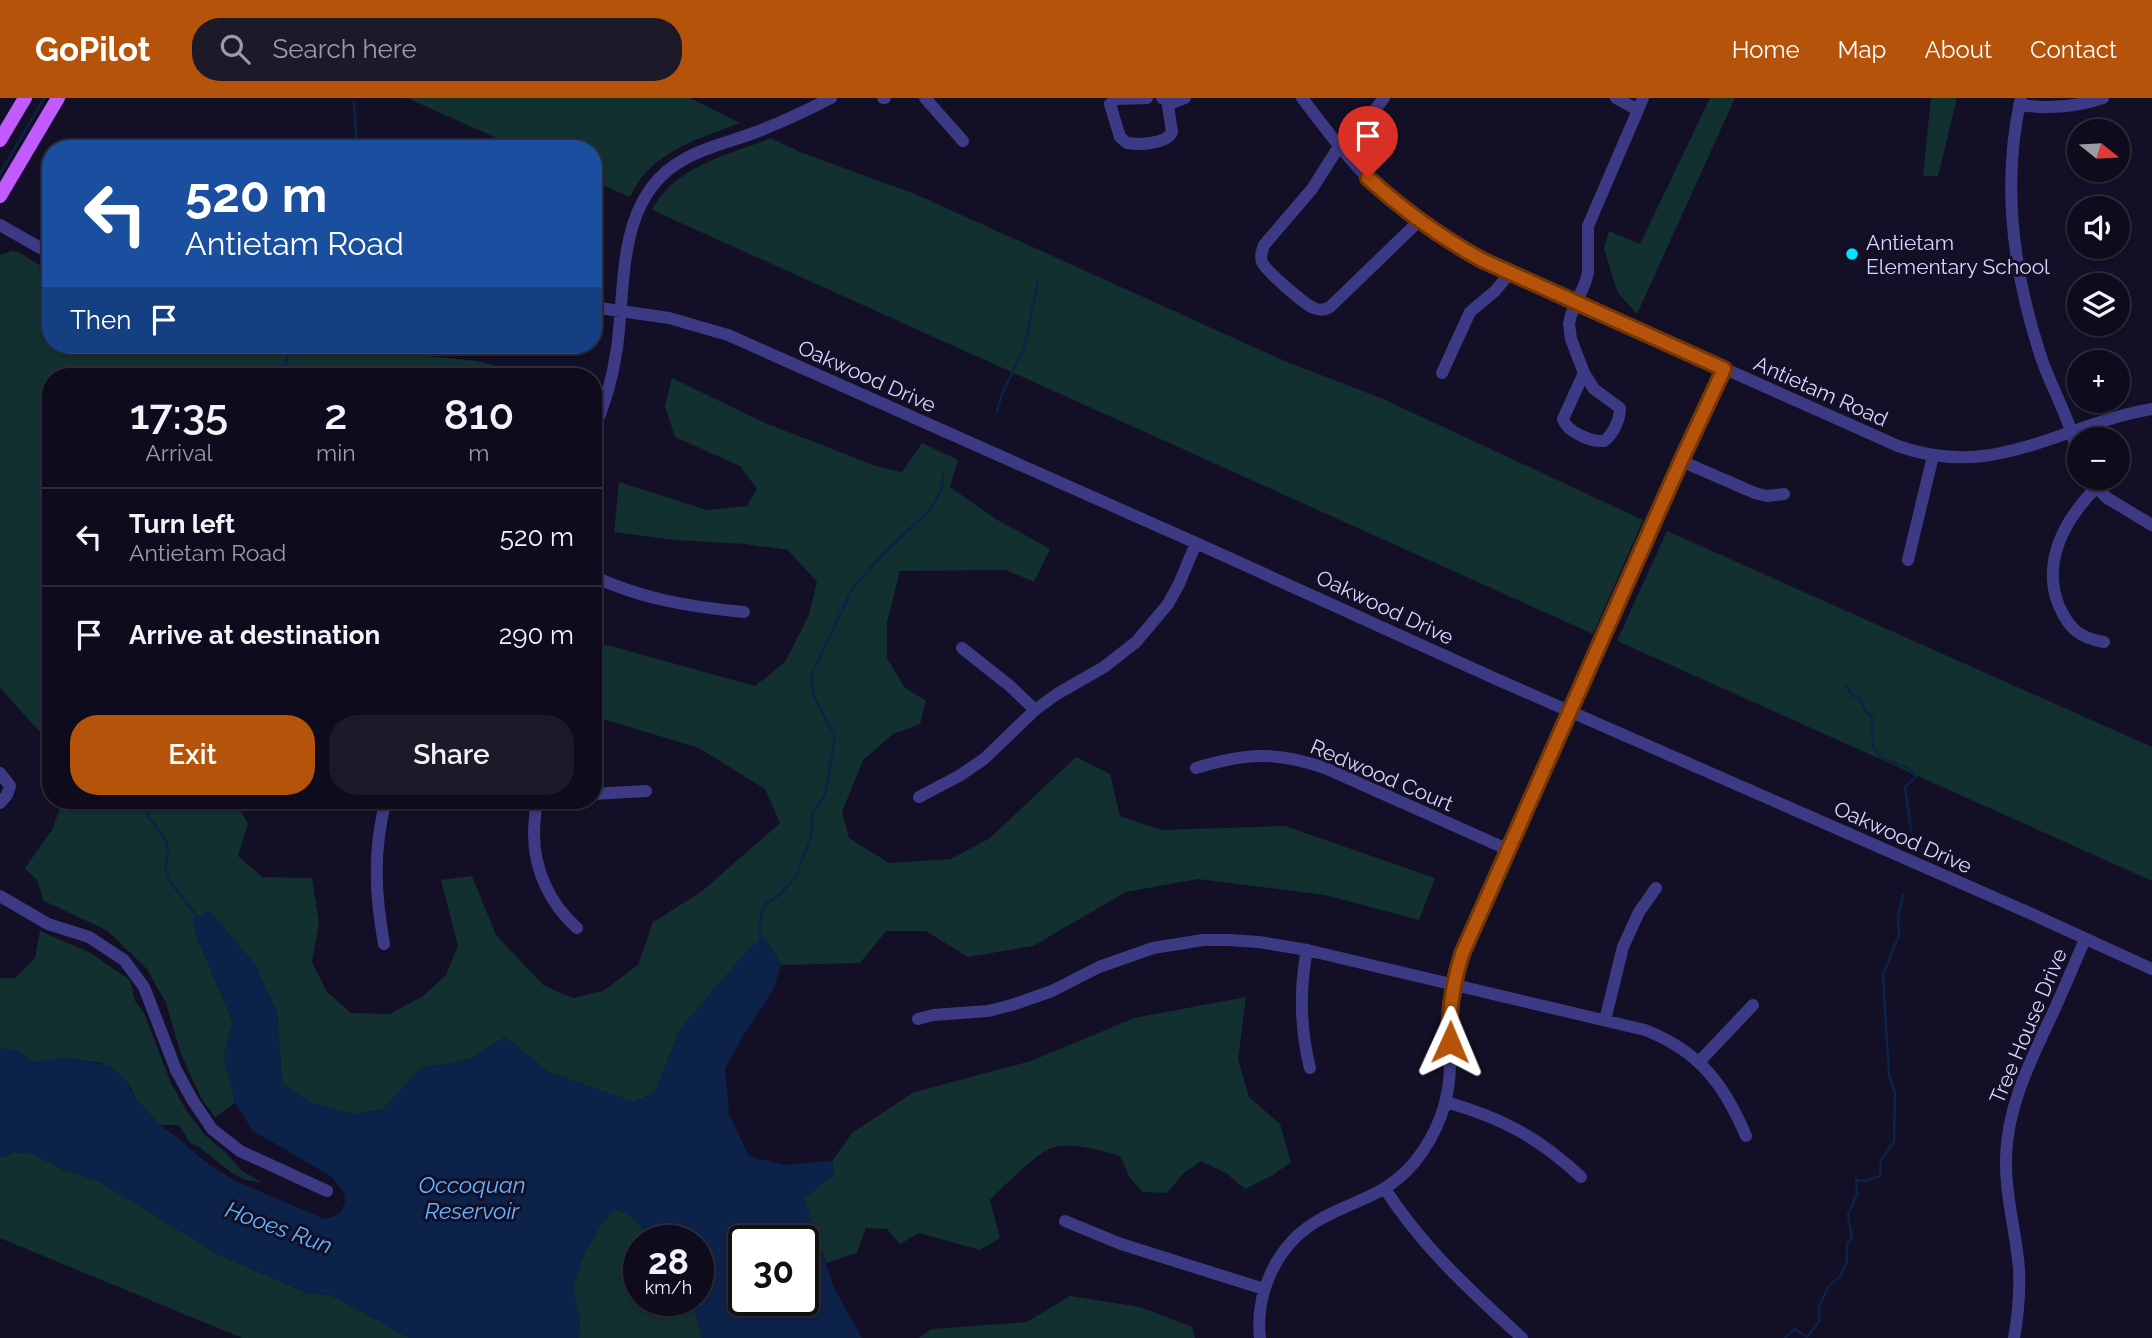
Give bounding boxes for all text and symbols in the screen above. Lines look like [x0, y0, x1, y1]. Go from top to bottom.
search box [192, 18, 682, 81]
text: GoPilot [35, 30, 150, 69]
icon: search [216, 30, 254, 68]
text: Search here [272, 34, 417, 64]
text: Home [1732, 35, 1800, 64]
text: Map [1838, 35, 1886, 64]
text: About [1924, 35, 1992, 64]
text: Contact [2030, 35, 2117, 64]
pin [1338, 106, 1398, 178]
icon: arrive [1349, 117, 1387, 155]
north arrow [2067, 119, 2130, 182]
map controls [2067, 119, 2130, 490]
text: 520 m [185, 166, 327, 223]
icon: left [70, 168, 161, 259]
button: sound [2067, 196, 2130, 259]
text: Antietam Road [185, 225, 404, 262]
place label: Antietam Elementary School [1866, 230, 2050, 279]
marker: Antietam Elementary School [1844, 246, 1860, 262]
button: layers [2067, 273, 2130, 336]
icon: arrive [145, 301, 183, 339]
text: Then [70, 305, 131, 335]
street label: Oakwood Drive [794, 334, 940, 418]
street label: Antietam Road [1750, 350, 1892, 432]
button: + [2067, 350, 2130, 413]
text: 17:35 [130, 390, 228, 439]
text: 2 [324, 390, 347, 439]
text: 810 [443, 390, 514, 439]
button: − [2067, 427, 2130, 490]
text: Arrival [145, 439, 213, 466]
text: min [316, 439, 356, 466]
text: m [468, 439, 489, 466]
text: Turn left [129, 509, 235, 539]
icon: left [70, 518, 108, 556]
text: 520 m [500, 522, 574, 552]
text: Antietam Road [129, 539, 286, 566]
street label: Oakwood Drive [1312, 564, 1458, 650]
icon: arrive [70, 616, 108, 654]
text: Arrive at destination [129, 620, 380, 650]
text: 290 m [499, 620, 574, 650]
button: Exit [70, 715, 315, 795]
button: Share [329, 715, 574, 795]
street label: Redwood Court [1307, 734, 1457, 816]
street label: Oakwood Drive [1830, 795, 1976, 879]
street label: Tree House Drive [1984, 945, 2072, 1107]
position arrow [1413, 1005, 1487, 1079]
water label: Occoquan Reservoir [418, 1171, 526, 1224]
water label: Hooes Run [222, 1195, 336, 1259]
speed limit sign: 30 [728, 1225, 819, 1316]
text: 28 [648, 1241, 689, 1282]
text: km/h [645, 1277, 692, 1298]

